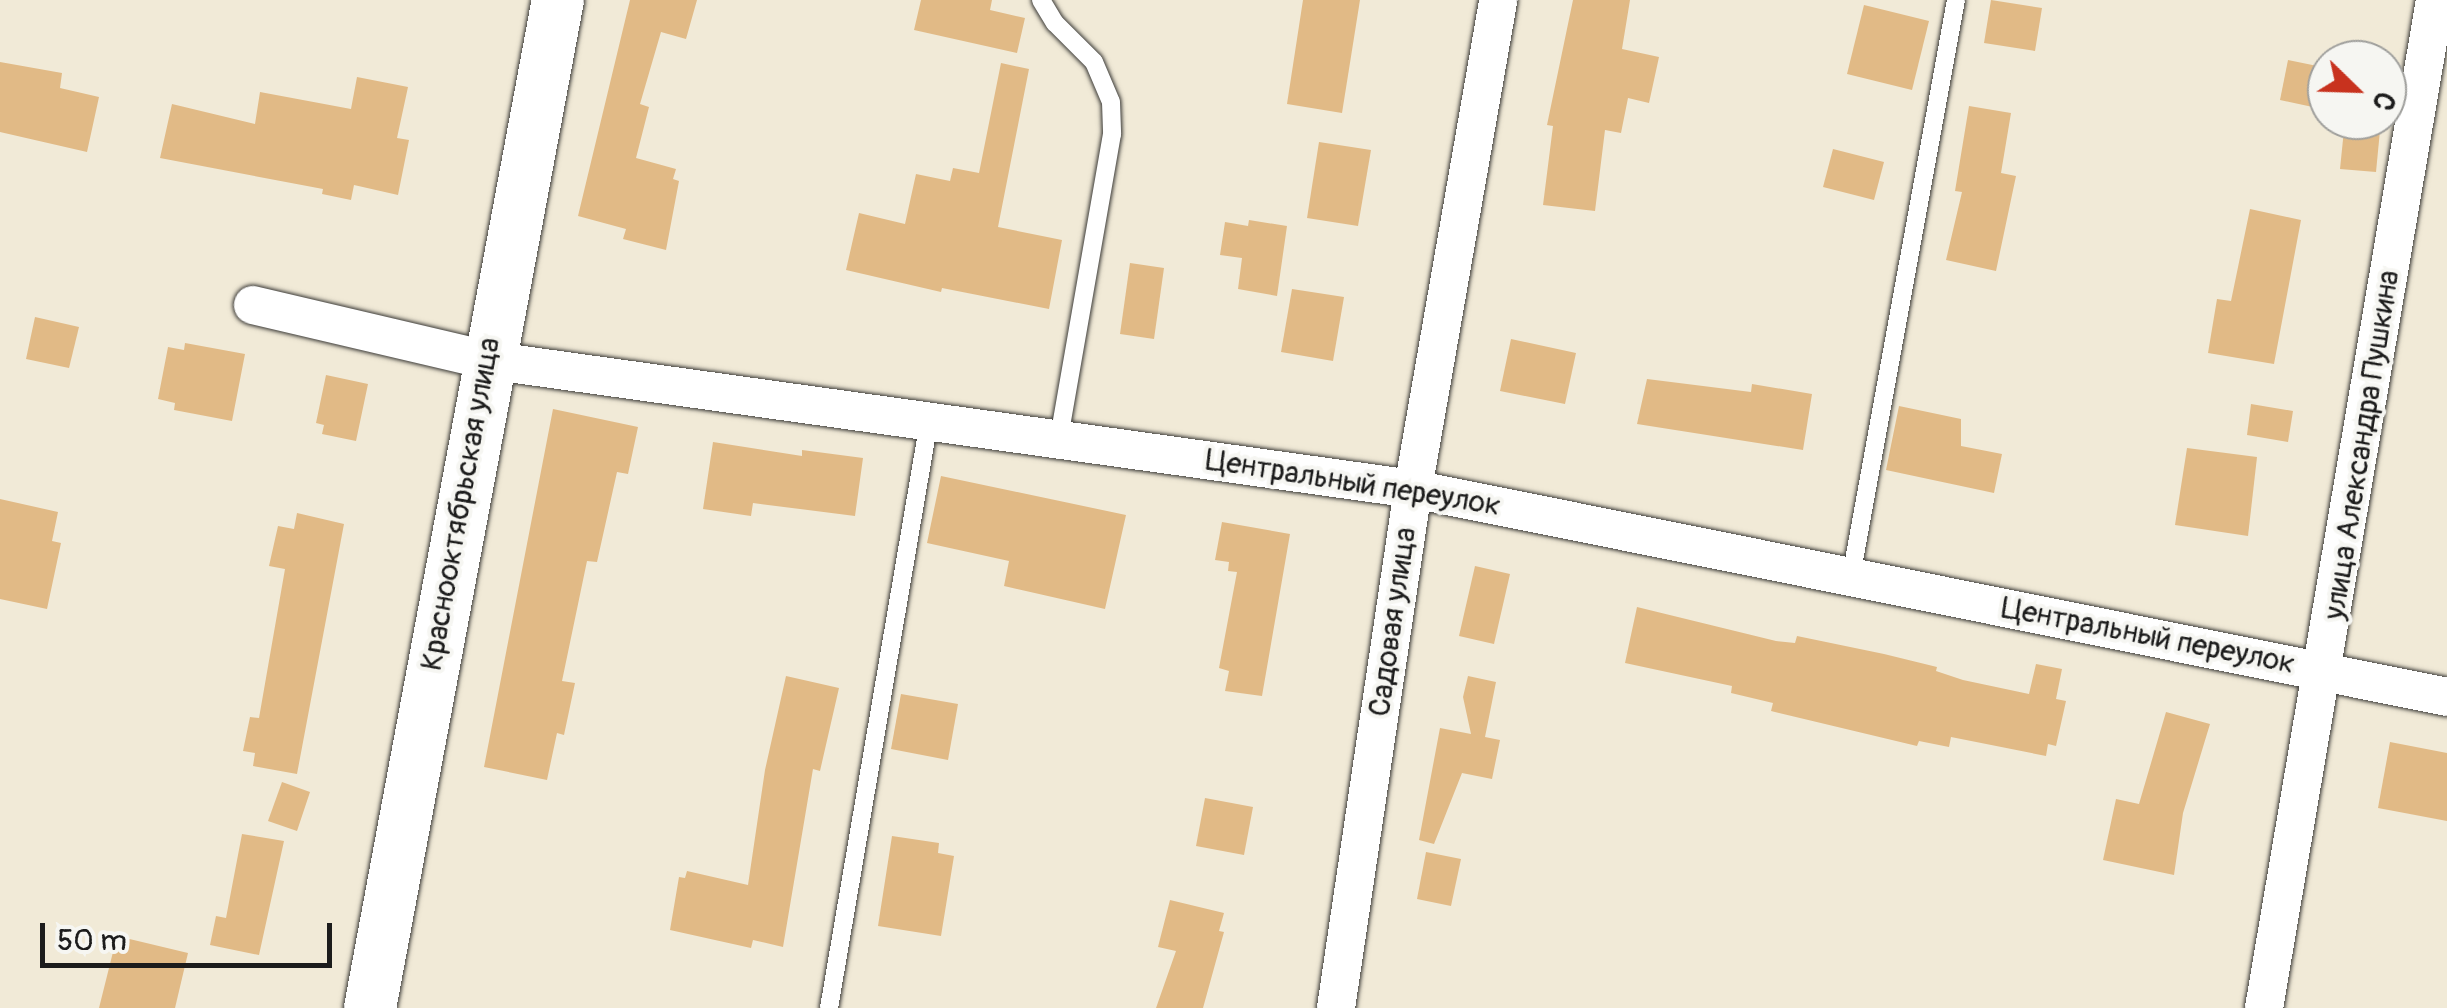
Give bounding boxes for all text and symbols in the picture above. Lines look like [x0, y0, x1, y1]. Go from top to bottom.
north arrow [2307, 40, 2407, 140]
text: С [2364, 86, 2403, 116]
street label: улица Александра Пушкина [2317, 268, 2407, 622]
street label: Краснооктябрьская улица [414, 335, 508, 673]
street label: Центральный переулок [1203, 442, 1503, 524]
street label: Садовая улица [1362, 525, 1424, 719]
street label: Центральный переулок [1998, 590, 2298, 682]
scale bar [45, 903, 338, 965]
text: 50 m [57, 922, 127, 959]

